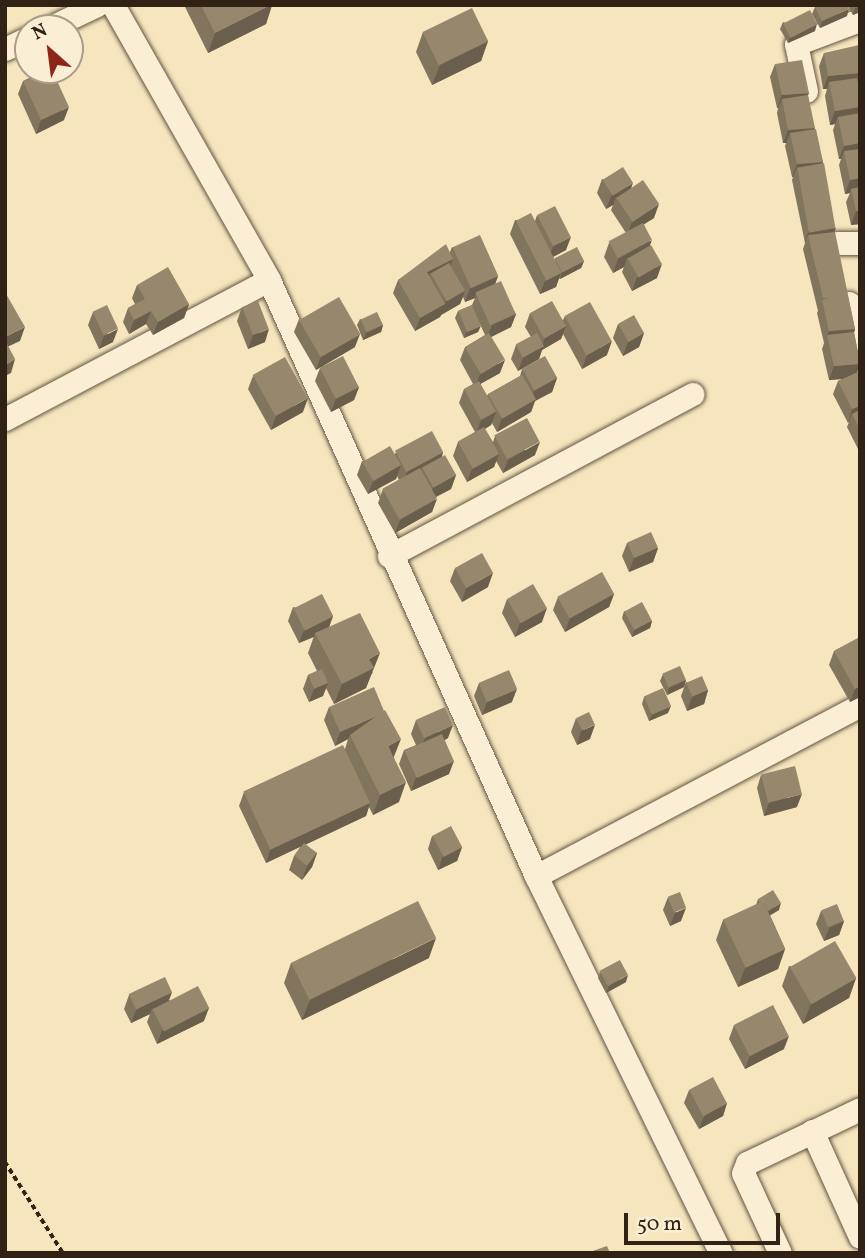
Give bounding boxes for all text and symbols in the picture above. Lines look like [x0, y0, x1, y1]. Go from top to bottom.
north arrow [14, 14, 84, 84]
text: N [28, 18, 52, 47]
scale bar [627, 1198, 783, 1242]
text: 50 m [637, 1210, 682, 1239]

